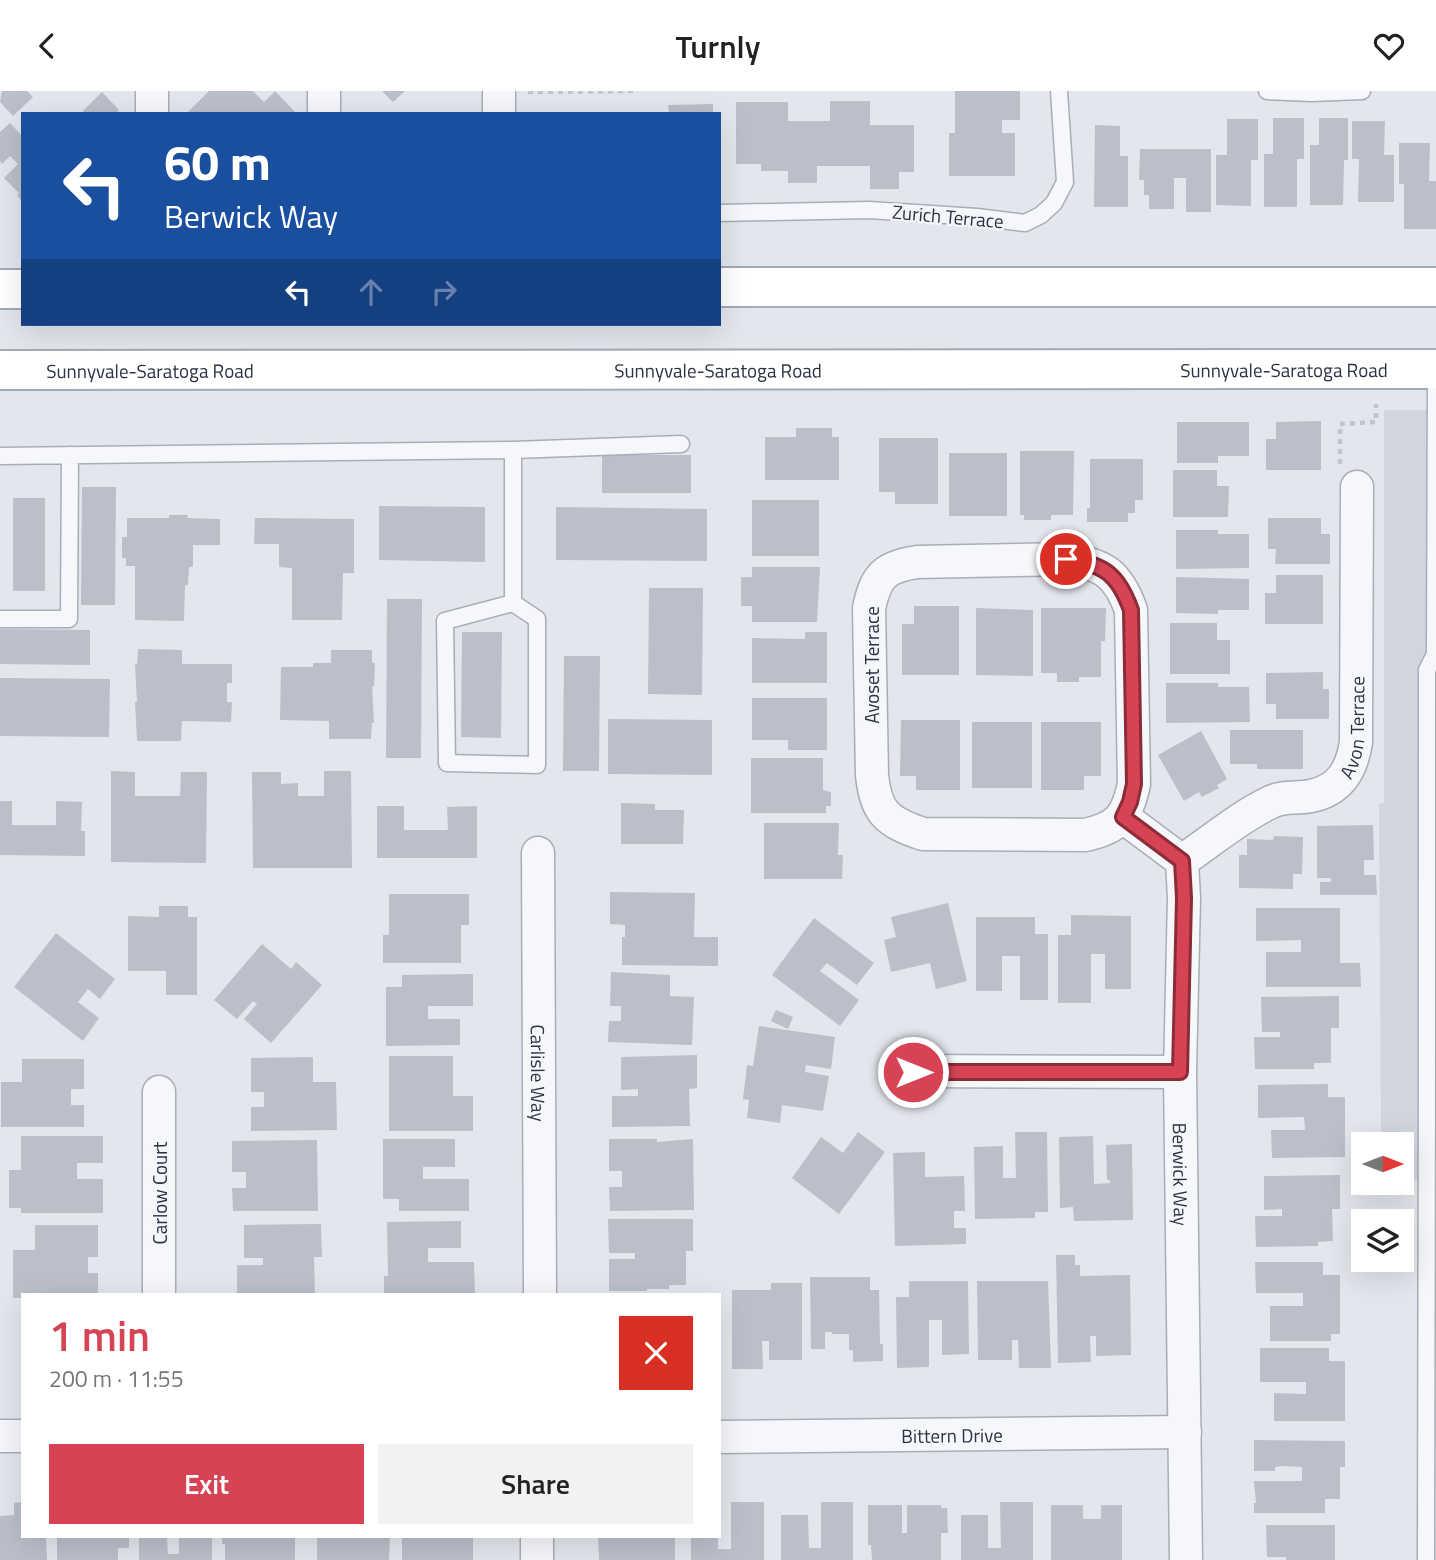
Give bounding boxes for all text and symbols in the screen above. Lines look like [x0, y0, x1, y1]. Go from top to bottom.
text: Turnly [676, 22, 760, 70]
icon: back [28, 27, 66, 65]
icon: heart [1370, 27, 1408, 65]
text: 60 m [164, 124, 271, 199]
icon: left [49, 140, 140, 231]
text: Berwick Way [164, 192, 338, 240]
street label: Zurich Terrace [891, 197, 1005, 235]
icon: left [279, 273, 317, 311]
icon: ahead [352, 273, 390, 311]
icon: right [425, 273, 463, 311]
street label: Sunnyvale-Saratoga Road [46, 355, 254, 384]
street label: Sunnyvale-Saratoga Road [614, 355, 822, 384]
street label: Sunnyvale-Saratoga Road [1180, 355, 1388, 384]
pin [1036, 529, 1096, 589]
icon: arrive [1047, 540, 1085, 578]
street label: Avoset Terrace [857, 606, 886, 724]
street label: Avon Terrace [1331, 676, 1371, 784]
street label: Carlisle Way [524, 1024, 554, 1122]
position arrow [876, 1035, 950, 1109]
street label: Berwick Way [1166, 1122, 1196, 1226]
north arrow [1351, 1132, 1414, 1195]
map controls [1351, 1132, 1414, 1272]
street label: Carlow Court [145, 1141, 174, 1244]
button: layers [1351, 1209, 1414, 1272]
text: 1 min [49, 1303, 150, 1367]
button: close [619, 1316, 693, 1390]
text: 200 m · 11:55 [49, 1361, 184, 1396]
street label: Bittern Drive [901, 1419, 1003, 1450]
button: Exit [49, 1444, 364, 1524]
button: Share [378, 1444, 693, 1524]

